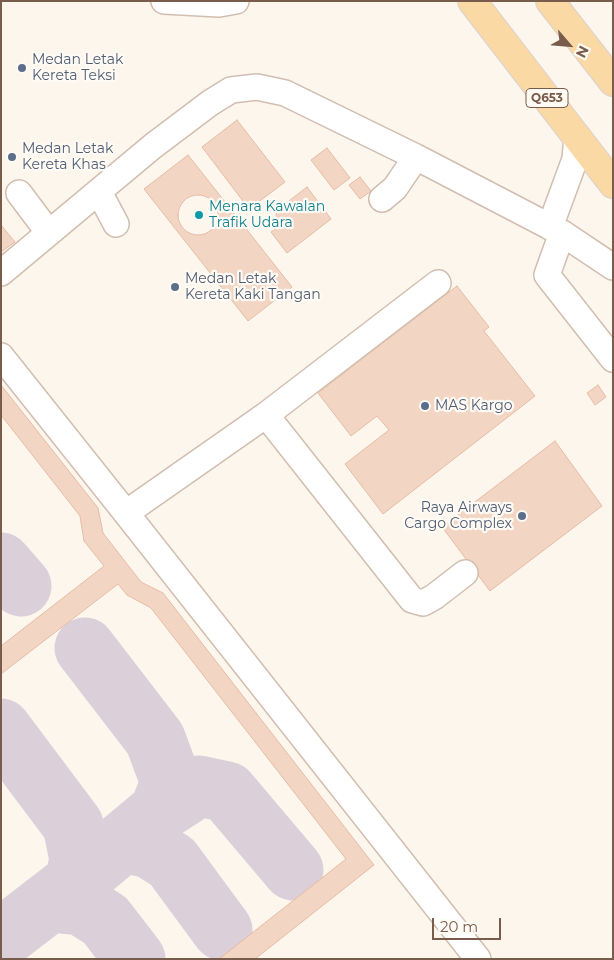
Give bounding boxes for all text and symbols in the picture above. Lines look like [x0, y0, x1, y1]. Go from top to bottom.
north arrow [544, 20, 594, 70]
text: N [572, 43, 593, 61]
place label: Medan Letak Kereta Teksi [32, 52, 123, 84]
marker: Medan Letak Kereta Teksi [16, 62, 28, 74]
road number: Q653 [526, 89, 568, 108]
place label: Medan Letak Kereta Khas [22, 141, 113, 174]
marker: Medan Letak Kereta Khas [6, 151, 18, 163]
place label: Menara Kawalan Trafik Udara [209, 199, 325, 232]
marker: Menara Kawalan Trafik Udara [193, 209, 205, 221]
place label: Medan Letak Kereta Kaki Tangan [185, 271, 321, 304]
marker: Medan Letak Kereta Kaki Tangan [169, 281, 181, 293]
place label: MAS Kargo [435, 398, 513, 414]
marker: MAS Kargo [419, 400, 431, 412]
place label: Raya Airways Cargo Complex [404, 500, 512, 532]
marker: Raya Airways Cargo Complex [516, 510, 528, 522]
scale bar [434, 908, 503, 940]
text: 20 m [440, 917, 478, 936]

